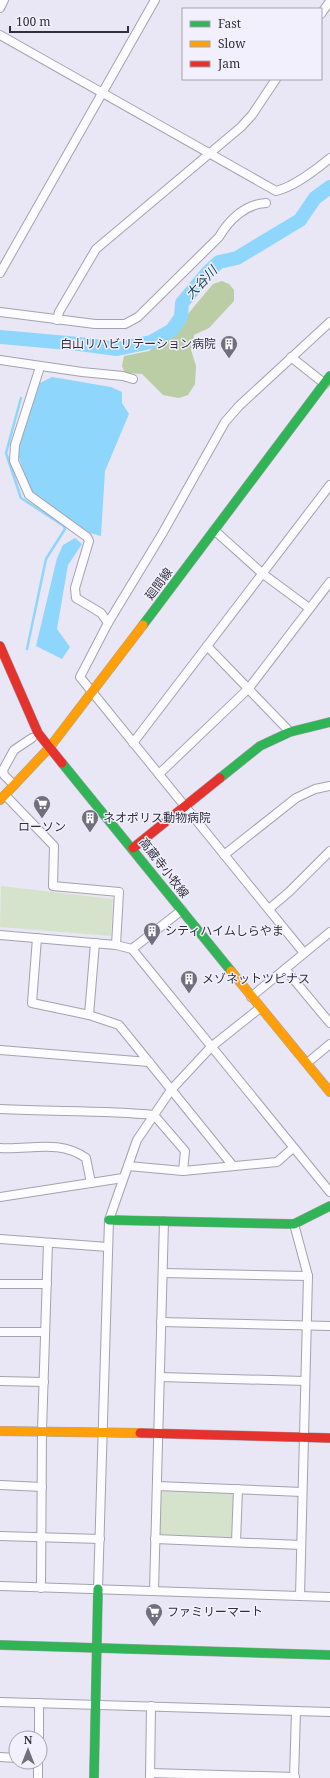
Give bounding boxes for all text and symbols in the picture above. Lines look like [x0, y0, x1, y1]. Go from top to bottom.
scale bar [10, 8, 128, 34]
legend [182, 8, 322, 80]
text: 100 m [16, 13, 51, 30]
text: Fast [218, 15, 241, 32]
text: Slow [218, 35, 246, 52]
text: Jam [217, 55, 240, 72]
water label: 大谷川 [181, 260, 222, 302]
building icon: 白山リハビリテーション病院 [219, 334, 239, 359]
place label: 白山リハビリテーション病院 [60, 335, 216, 352]
street label: 廻間線 [141, 564, 176, 603]
supermarket icon: ローソン [32, 794, 52, 819]
building icon: ネオポリス動物病院 [80, 808, 100, 833]
place label: ネオポリス動物病院 [103, 809, 211, 826]
place label: ローソン [18, 818, 66, 835]
street label: 高蔵寺小牧線 [136, 834, 193, 901]
building icon: シティハイムしらやま [142, 921, 162, 946]
place label: シティハイムしらやま [165, 922, 284, 939]
building icon: メゾネットツピナス [179, 969, 199, 994]
place label: メゾネットツピナス [202, 970, 310, 987]
supermarket icon: ファミリーマート [144, 1602, 164, 1627]
place label: ファミリーマート [167, 1603, 263, 1620]
north arrow [8, 1730, 48, 1770]
text: N [24, 1732, 33, 1747]

